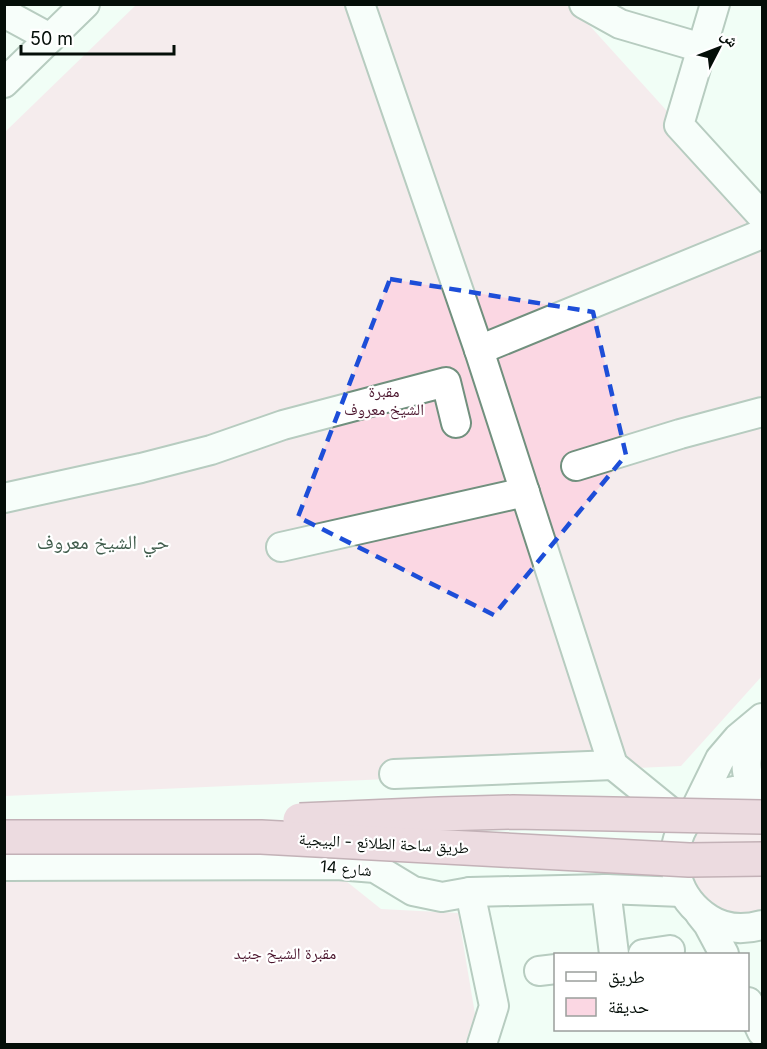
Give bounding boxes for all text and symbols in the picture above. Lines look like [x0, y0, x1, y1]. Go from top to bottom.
scale bar [21, 18, 174, 56]
north arrow [689, 18, 749, 78]
text: ش [717, 25, 743, 51]
text: 50 m [30, 28, 73, 49]
park label: مقبرة الشيخ معروف [344, 381, 424, 420]
district label: حي الشيخ معروف [37, 530, 169, 558]
street label: طريق ساحة الطلائع - البيجية [298, 829, 470, 858]
street label: شارع 14 [319, 856, 373, 881]
park label: مقبرة الشيخ جنيد [234, 943, 336, 964]
legend [554, 953, 749, 1031]
text: طريق [608, 966, 645, 988]
text: حديقة [608, 996, 649, 1017]

